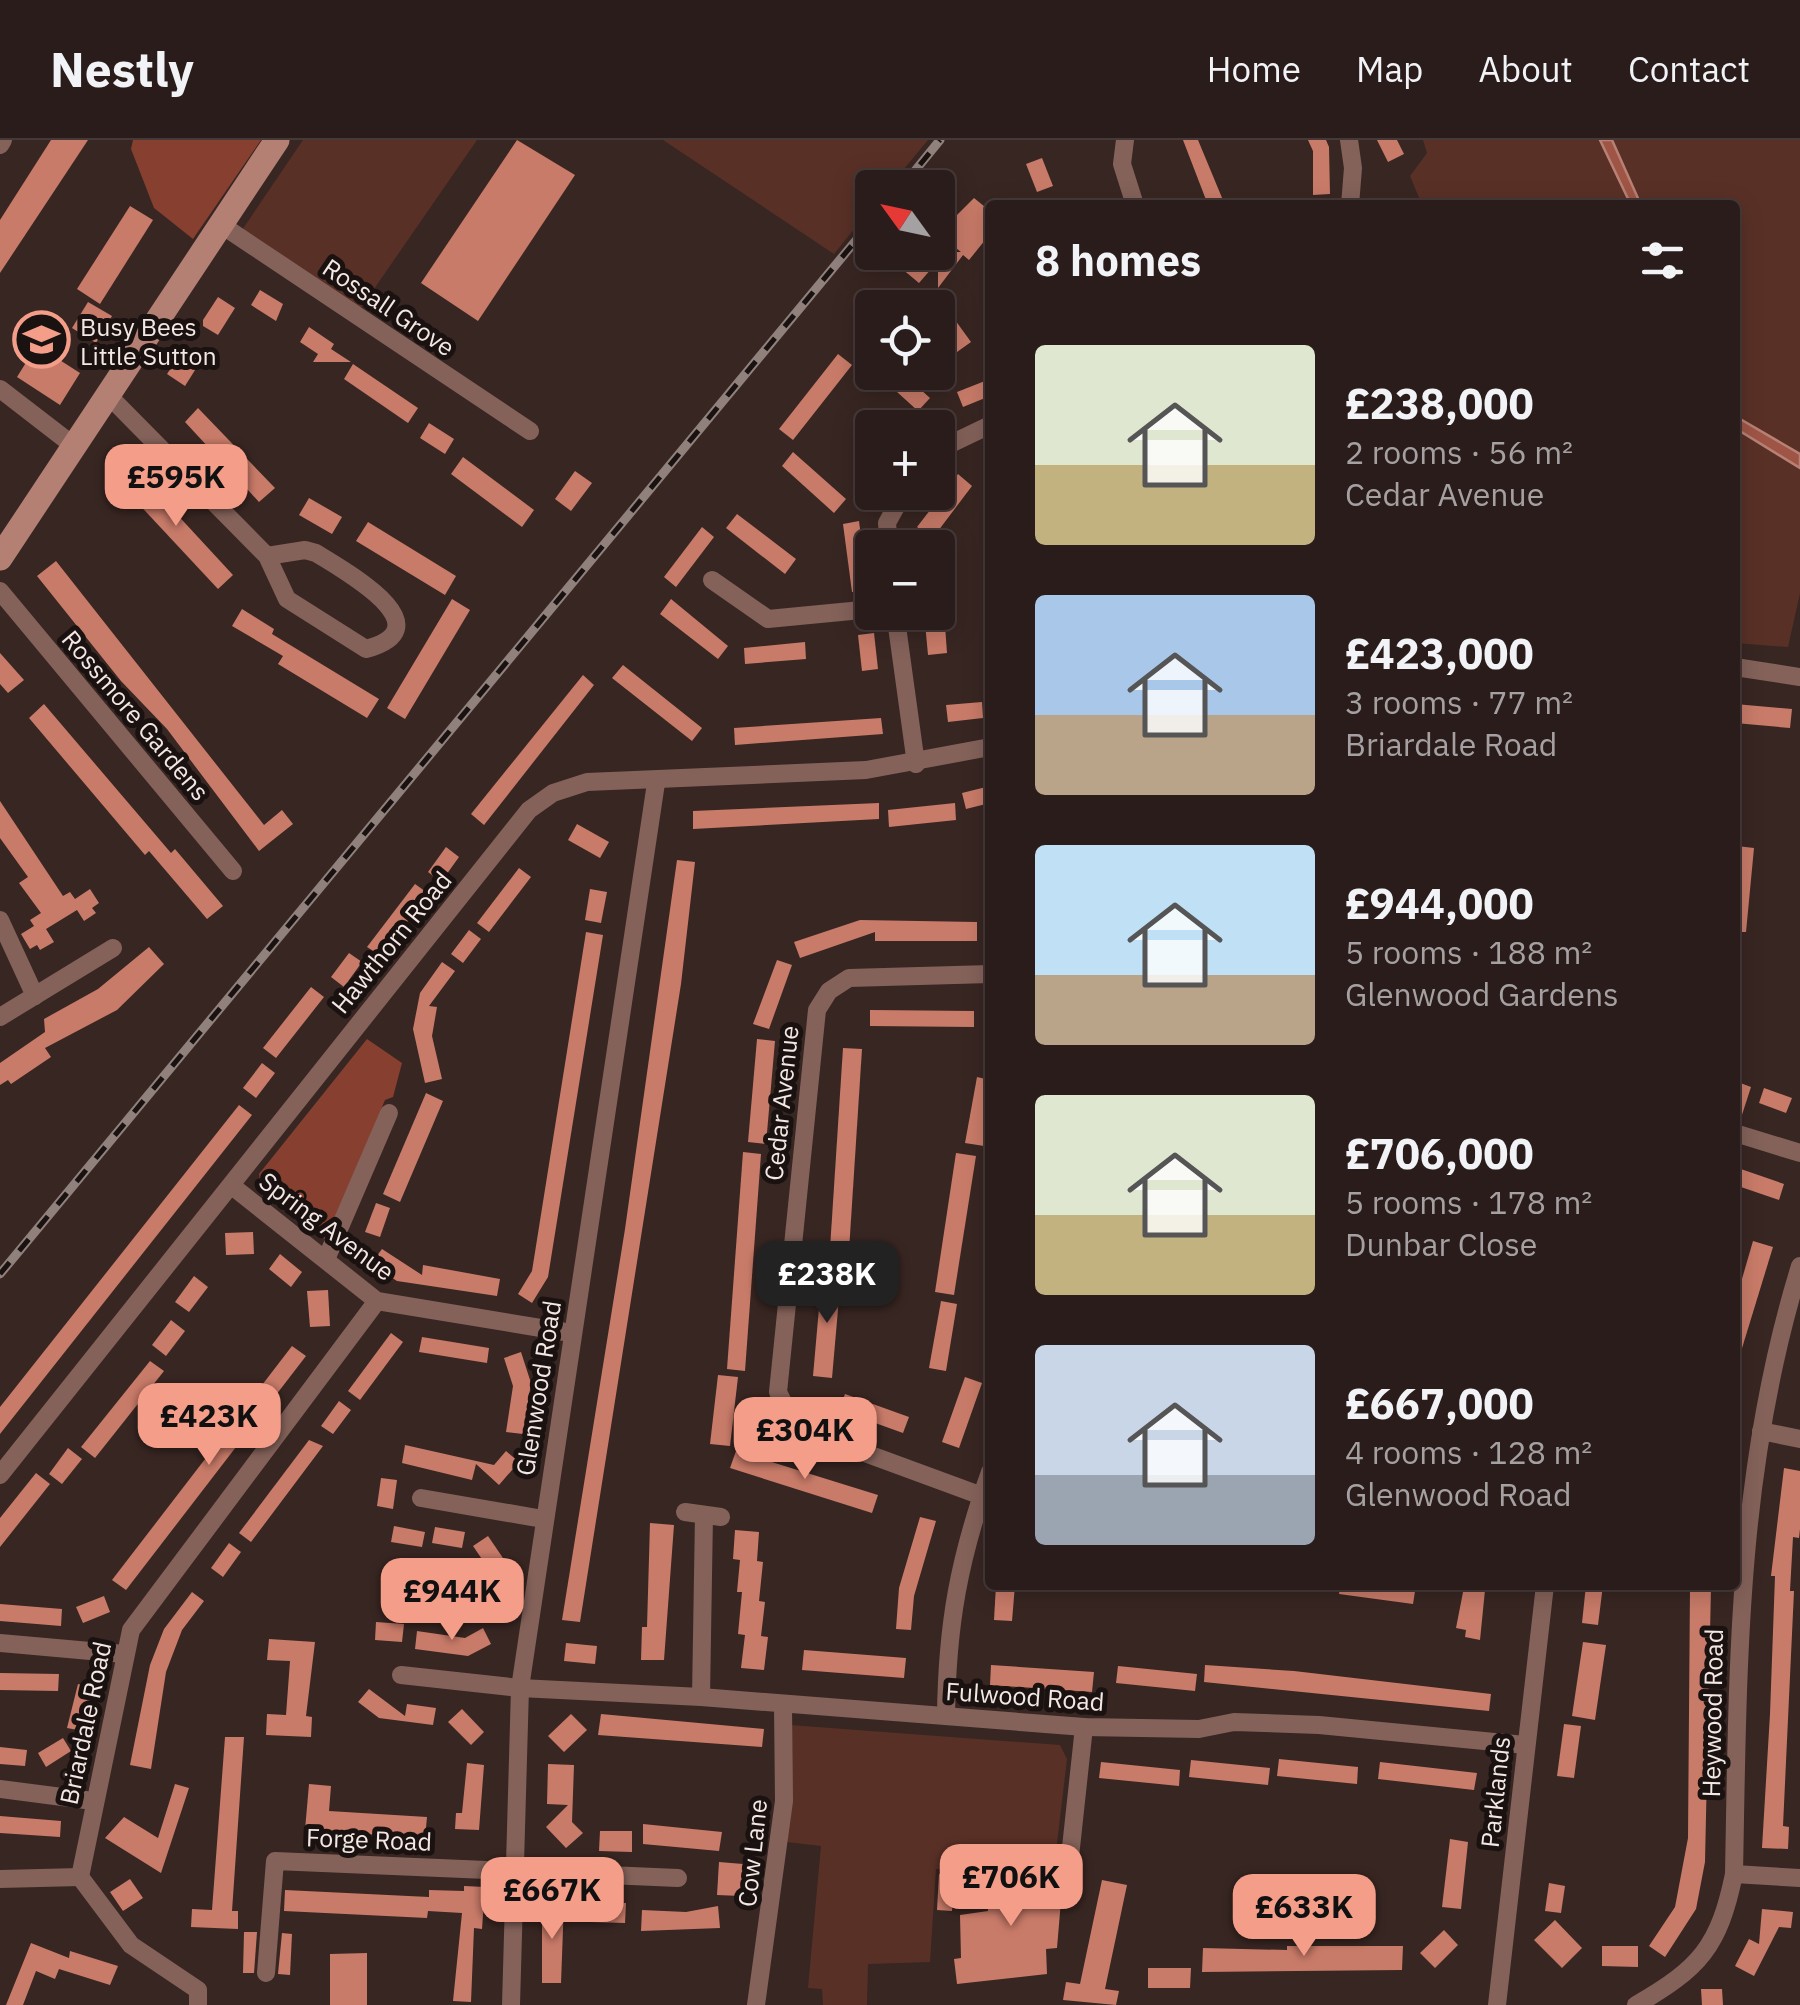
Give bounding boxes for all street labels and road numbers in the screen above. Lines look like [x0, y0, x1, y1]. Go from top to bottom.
street label: Rossall Grove [317, 251, 461, 363]
street label: Rossmore Gardens [55, 623, 217, 807]
street label: Hawthorn Road [323, 864, 459, 1020]
street label: Cedar Avenue [756, 1024, 806, 1182]
street label: Spring Avenue [253, 1164, 401, 1288]
street label: Glenwood Road [508, 1298, 568, 1478]
street label: Heywood Road [1694, 1628, 1730, 1798]
street label: Briardale Road [52, 1638, 118, 1808]
street label: Fulwood Road [944, 1674, 1106, 1718]
street label: Parklands [1473, 1735, 1517, 1849]
street label: Cow Lane [730, 1797, 774, 1909]
street label: Forge Road [305, 1820, 433, 1858]

